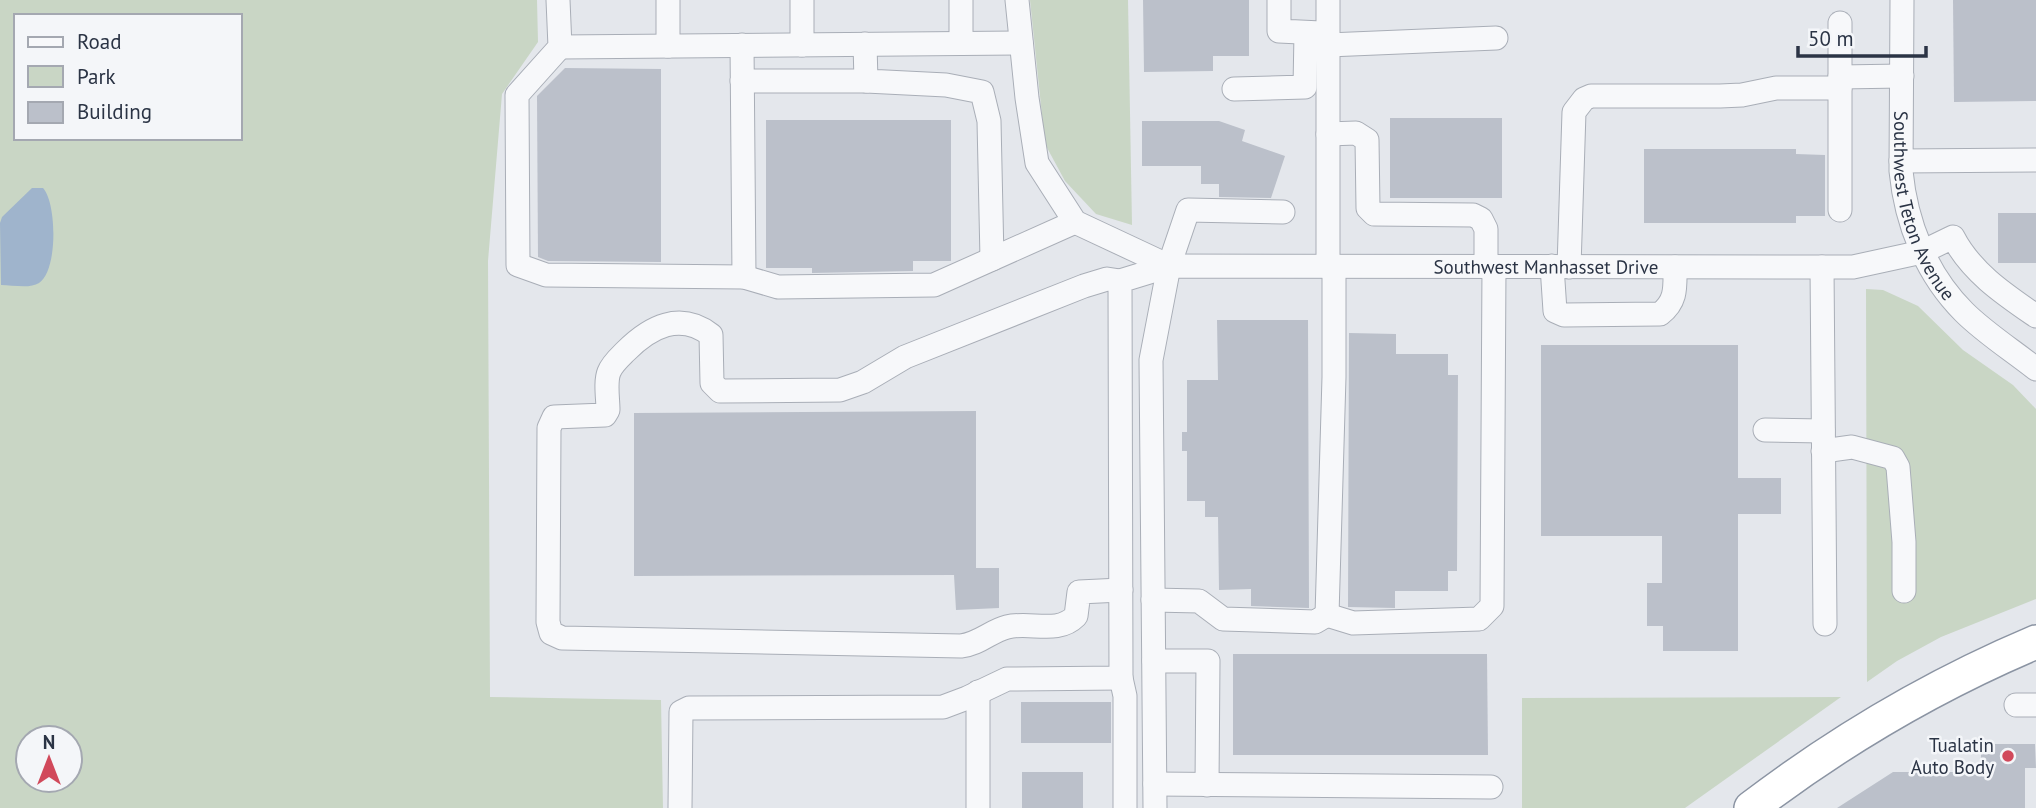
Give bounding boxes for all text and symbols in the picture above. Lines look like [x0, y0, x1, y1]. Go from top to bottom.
legend [14, 14, 242, 140]
scale bar [1798, 14, 1926, 58]
text: 50 m [1808, 25, 1854, 52]
text: Road [77, 28, 121, 55]
text: Park [77, 63, 116, 90]
text: Building [77, 98, 152, 125]
street label: Southwest Teton Avenue [1889, 111, 1960, 305]
street label: Southwest Manhasset Drive [1433, 254, 1658, 279]
north arrow [14, 724, 84, 794]
text: N [43, 730, 55, 754]
place label: Tualatin Auto Body [1911, 733, 1994, 779]
marker: Tualatin Auto Body [2000, 748, 2016, 764]

